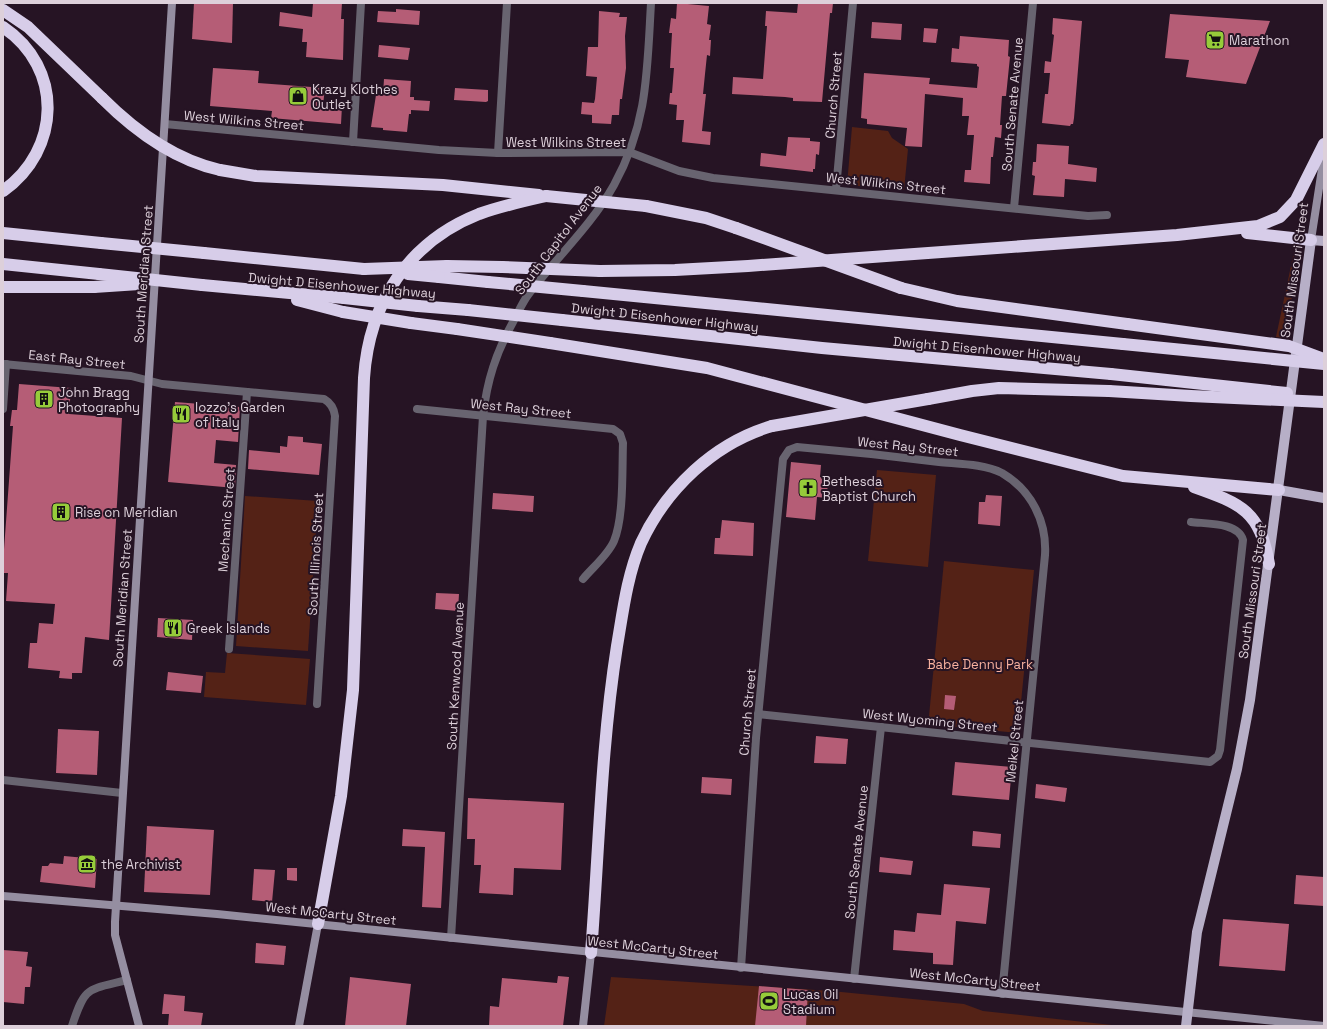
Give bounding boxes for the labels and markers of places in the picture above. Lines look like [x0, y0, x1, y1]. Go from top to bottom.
supermarket icon: Marathon [1204, 29, 1226, 51]
place label: Marathon [1229, 32, 1289, 49]
place label: Krazy Klothes Outlet [312, 81, 398, 113]
shop icon: Krazy Klothes Outlet [287, 85, 309, 107]
place label: John Bragg Photography [58, 384, 140, 416]
building icon: John Bragg Photography [33, 388, 55, 410]
place label: Iozzo's Garden of Italy [195, 399, 285, 431]
restaurant icon: Iozzo's Garden of Italy [170, 403, 192, 425]
place label: Bethesda Baptist Church [822, 473, 916, 505]
church icon: Bethesda Baptist Church [797, 477, 819, 499]
building icon: Rise on Meridian [50, 501, 72, 523]
place label: Rise on Meridian [75, 504, 178, 521]
restaurant icon: Greek Islands [162, 617, 184, 639]
place label: Greek Islands [187, 620, 270, 637]
museum icon: the Archivist [76, 853, 98, 875]
place label: the Archivist [101, 856, 180, 873]
place label: Lucas Oil Stadium [783, 986, 838, 1018]
sports icon: Lucas Oil Stadium [758, 990, 780, 1012]

